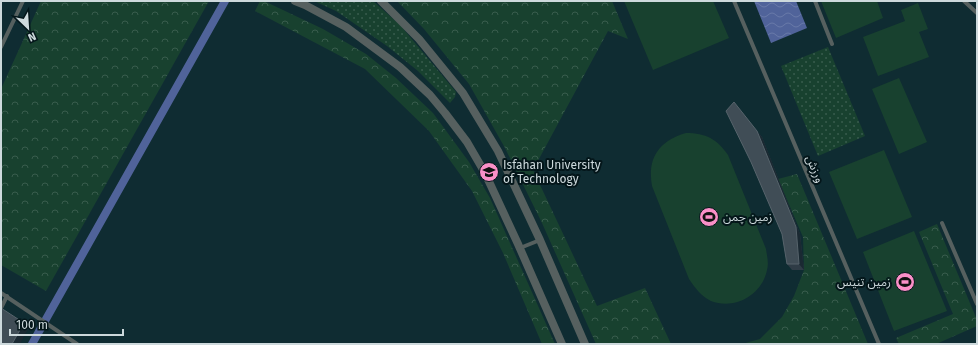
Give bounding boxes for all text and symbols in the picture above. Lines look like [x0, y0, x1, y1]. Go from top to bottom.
north arrow [8, 8, 48, 48]
text: N [26, 29, 38, 44]
street label: ورزش [803, 153, 827, 185]
place label: Isfahan University of Technology [503, 158, 601, 186]
school or university icon: Isfahan University of Technology [478, 161, 500, 183]
sports icon: زمین چمن [698, 206, 720, 228]
place label: زمین چمن [723, 210, 772, 225]
sports icon: زمین تنیس [894, 271, 916, 293]
place label: زمین تنیس [837, 275, 891, 289]
scale bar [10, 311, 123, 337]
text: 100 m [16, 318, 48, 332]

